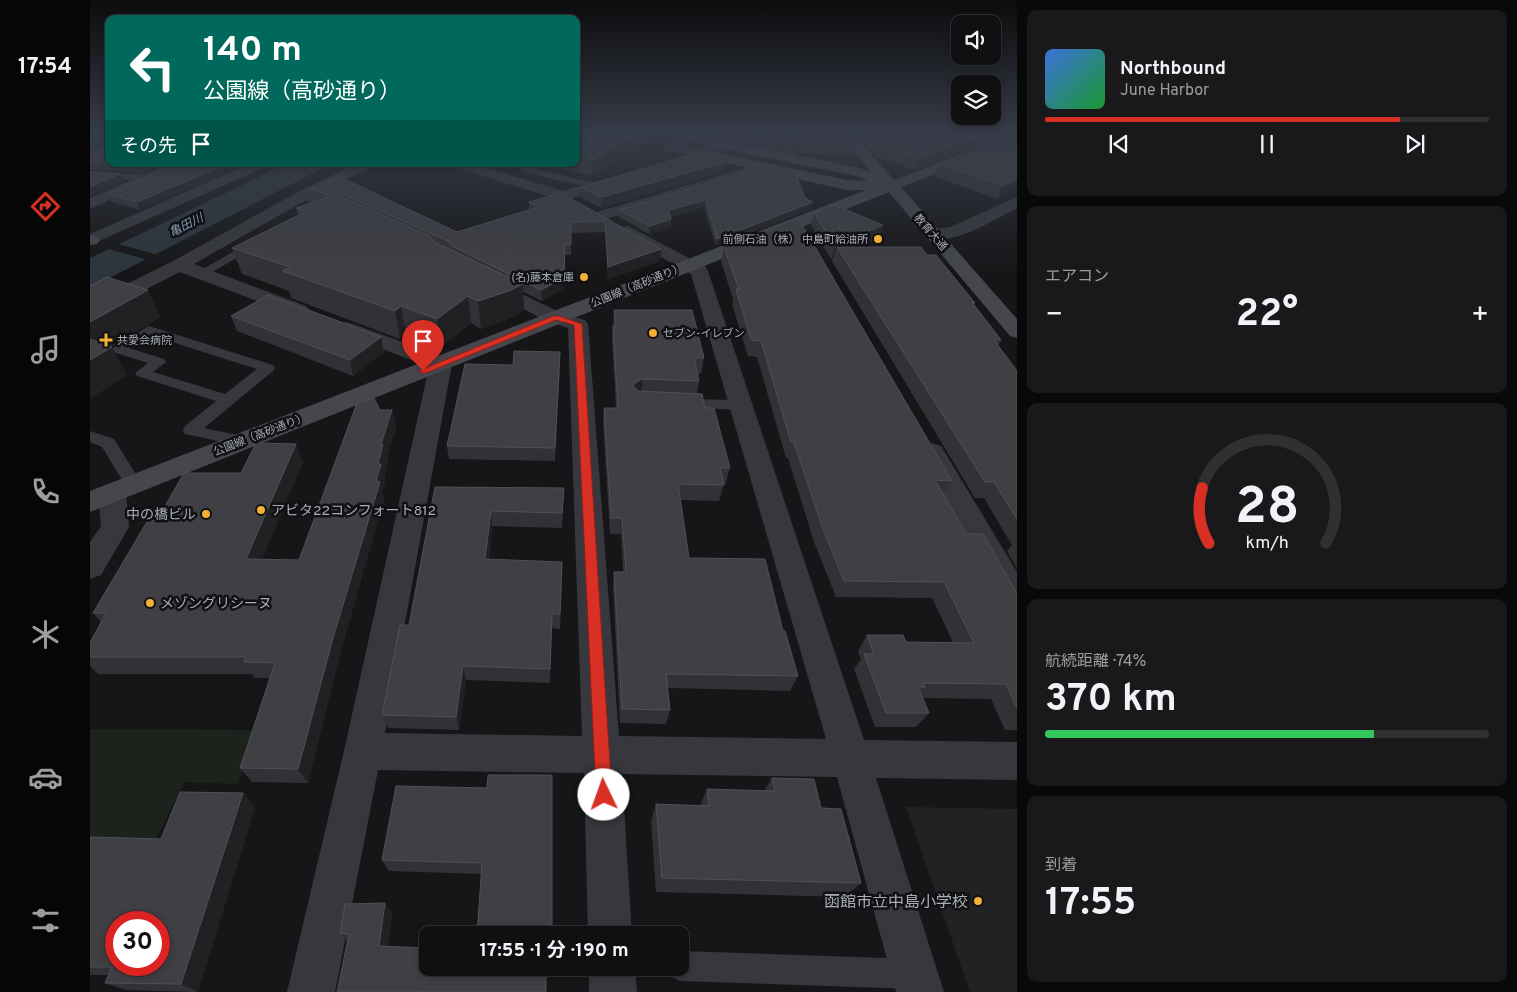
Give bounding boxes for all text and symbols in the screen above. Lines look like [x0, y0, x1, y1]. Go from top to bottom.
map controls [951, 15, 1001, 125]
button: sound [951, 15, 1001, 65]
text: 140 m [203, 29, 302, 73]
icon: left [120, 35, 185, 100]
text: 17:54 [18, 54, 72, 81]
text: Northbound [1120, 57, 1226, 81]
button: layers [951, 75, 1001, 125]
text: 公園線（高砂通り） [203, 79, 401, 106]
text: June Harbor [1120, 81, 1209, 101]
icon: arrive [187, 130, 215, 158]
icon: previous [1105, 130, 1133, 158]
icon: pause [1253, 130, 1281, 158]
icon: next [1401, 130, 1429, 158]
text: その先 [120, 135, 177, 159]
icon: directions [28, 189, 63, 224]
water label: 亀田川 [167, 210, 208, 241]
street label: 教育大通 [911, 211, 950, 254]
place label: 前側石油（株） 中島町給油所 [722, 233, 869, 247]
marker: 前側石油（株） 中島町給油所 [872, 233, 884, 245]
street label: 公園線（高砂通り） [589, 261, 686, 311]
text: エアコン [1045, 267, 1109, 287]
place label: (名)藤本倉庫 [511, 271, 574, 285]
marker: (名)藤本倉庫 [578, 271, 590, 283]
text: 22° [1236, 291, 1298, 340]
text: − [1045, 298, 1063, 334]
text: + [1471, 298, 1489, 334]
pin [402, 320, 444, 371]
icon: arrive [409, 327, 437, 355]
marker: セブン-イレブン [647, 327, 659, 339]
place label: セブン-イレブン [663, 327, 744, 341]
icon: music [28, 332, 63, 367]
marker: 共愛会病院 [99, 333, 113, 347]
place label: 共愛会病院 [117, 334, 172, 348]
street label: 公園線（高砂通り） [212, 411, 309, 459]
icon: phone [28, 474, 63, 509]
text: 28 [1235, 476, 1299, 542]
place label: アビタ22コンフォート812 [271, 503, 436, 520]
marker: アビタ22コンフォート812 [255, 504, 267, 516]
place label: 中の橋ビル [126, 507, 196, 524]
marker: 中の橋ビル [200, 508, 212, 520]
text: km/h [1245, 532, 1289, 555]
place label: メゾングリシーヌ [160, 596, 272, 613]
marker: メゾングリシーヌ [144, 597, 156, 609]
icon: climate [28, 617, 63, 652]
text: 航続距離 · 74% [1045, 652, 1147, 672]
text: 370 km [1045, 676, 1177, 725]
icon: car [28, 760, 63, 795]
position arrow [577, 768, 629, 820]
text: 到着 [1045, 856, 1077, 876]
text: 17:55 [1045, 880, 1136, 929]
place label: 函館市立中島小学校 [824, 893, 968, 913]
marker: 函館市立中島小学校 [972, 895, 984, 907]
icon: filters [28, 903, 63, 938]
speed limit sign: 30 [105, 911, 170, 976]
text: 17:55 · 1 分 · 190 m [479, 939, 629, 963]

